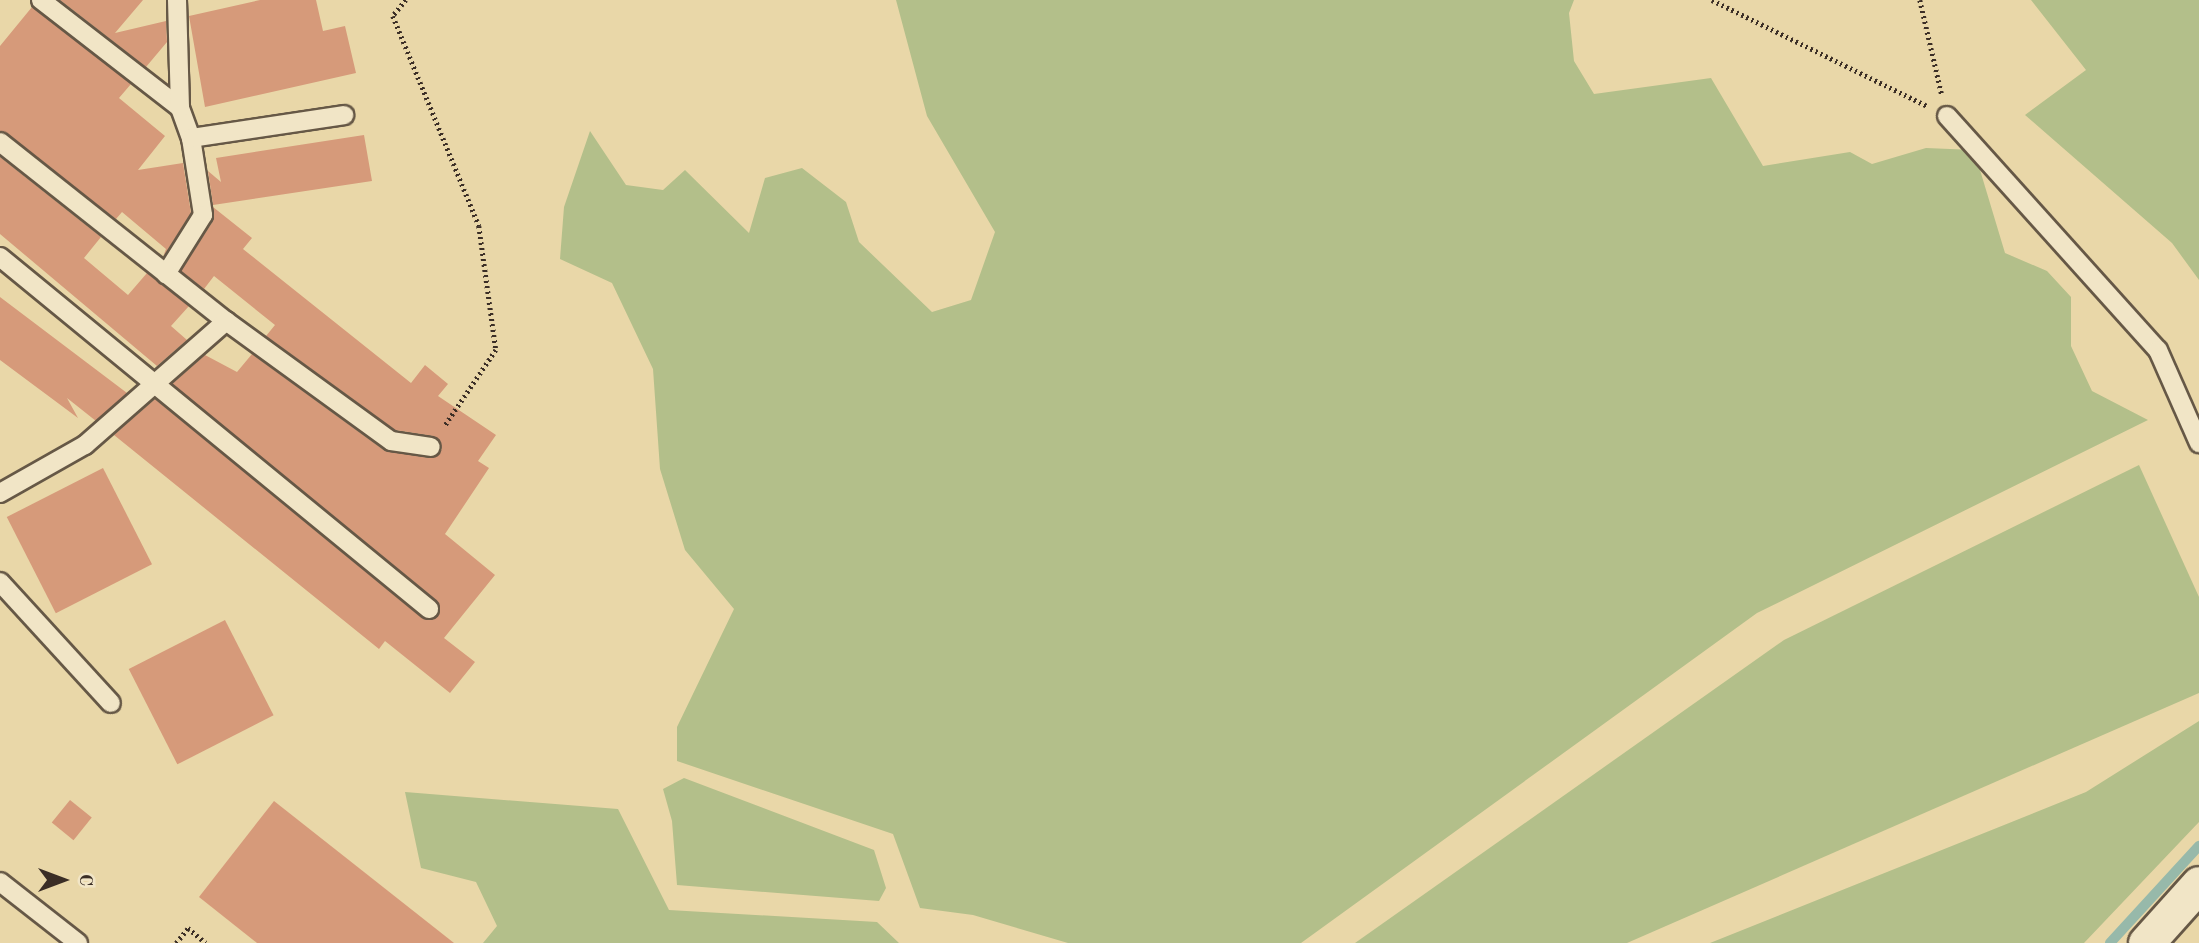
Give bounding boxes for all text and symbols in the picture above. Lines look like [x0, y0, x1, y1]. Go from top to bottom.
north arrow [28, 845, 98, 915]
text: С [75, 874, 94, 886]

